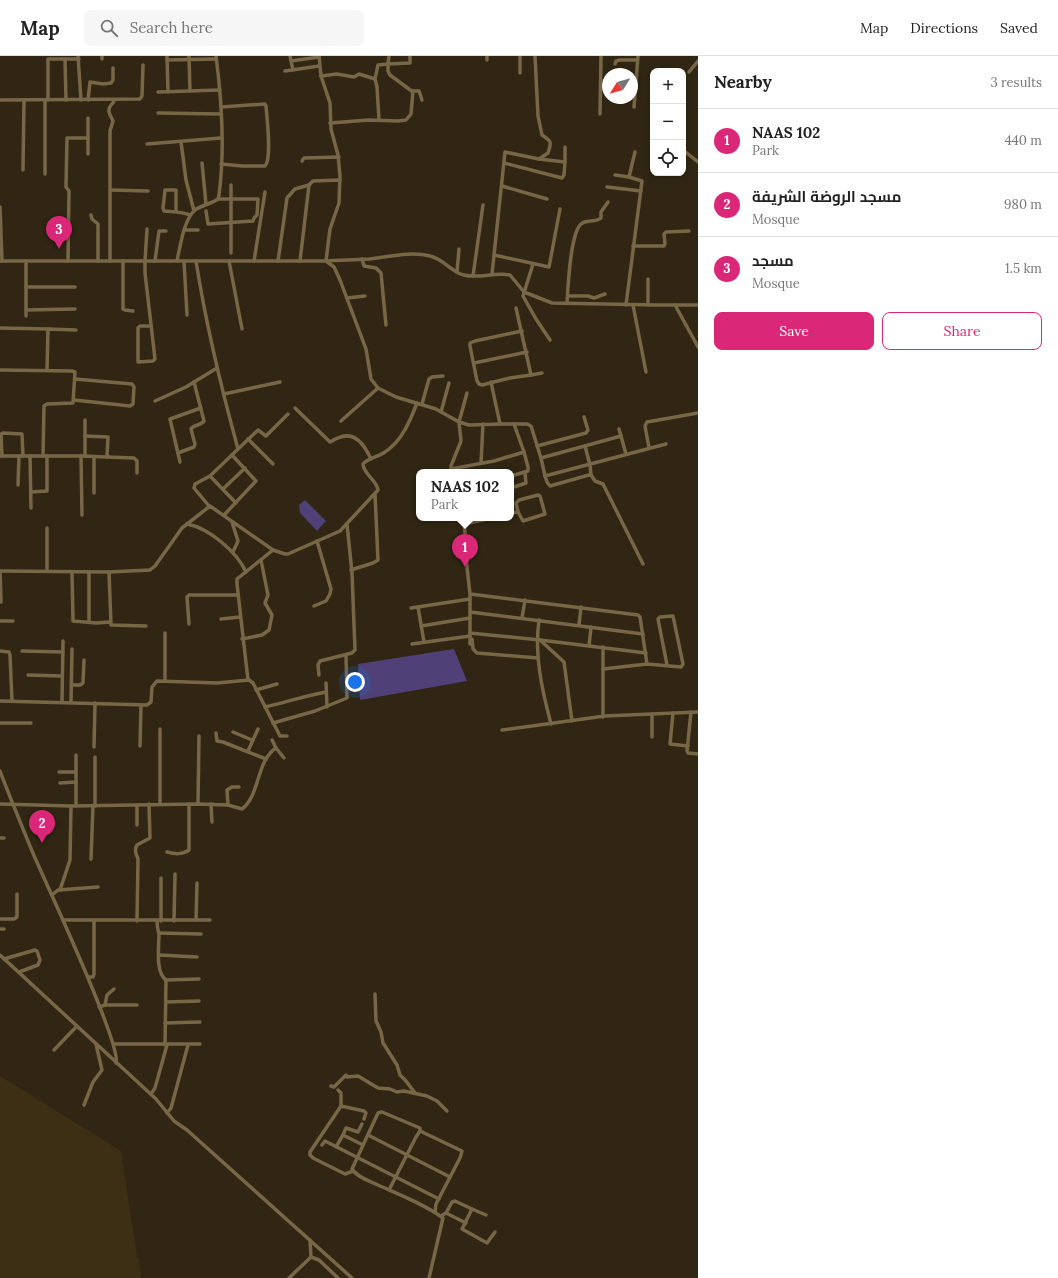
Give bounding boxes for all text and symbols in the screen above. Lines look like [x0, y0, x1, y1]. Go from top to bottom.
search box [84, 10, 364, 46]
text: Map [20, 16, 60, 40]
icon: search [98, 17, 120, 39]
text: Search here [130, 18, 213, 37]
text: Map [860, 19, 888, 37]
text: Directions [910, 19, 978, 37]
text: Saved [1000, 19, 1038, 37]
north arrow [602, 68, 638, 104]
map controls [650, 68, 686, 176]
button: + [650, 68, 686, 104]
text: Nearby [714, 71, 772, 93]
text: 3 results [990, 74, 1042, 91]
button: − [650, 104, 686, 140]
text: NAAS 102 [752, 123, 820, 142]
text: 1 [724, 132, 730, 149]
text: 440 m [1005, 132, 1042, 149]
button: locate [650, 140, 686, 176]
text: Park [752, 142, 779, 159]
text: مسجد الروضة الشريفة [752, 187, 901, 206]
text: 2 [724, 196, 730, 213]
text: 980 m [1004, 196, 1042, 213]
text: Mosque [752, 211, 800, 228]
pin: 3 [46, 216, 72, 249]
text: مسجد [752, 251, 794, 270]
text: 3 [723, 260, 731, 277]
text: 1.5 km [1005, 260, 1042, 277]
text: Mosque [752, 275, 800, 292]
button: Save [714, 312, 874, 350]
button: Share [882, 312, 1042, 350]
popup [416, 469, 514, 521]
text: NAAS 102 [431, 477, 499, 496]
text: Park [431, 496, 458, 513]
pin: 1 [452, 534, 478, 567]
your location [345, 672, 365, 692]
pin: 2 [29, 810, 55, 843]

